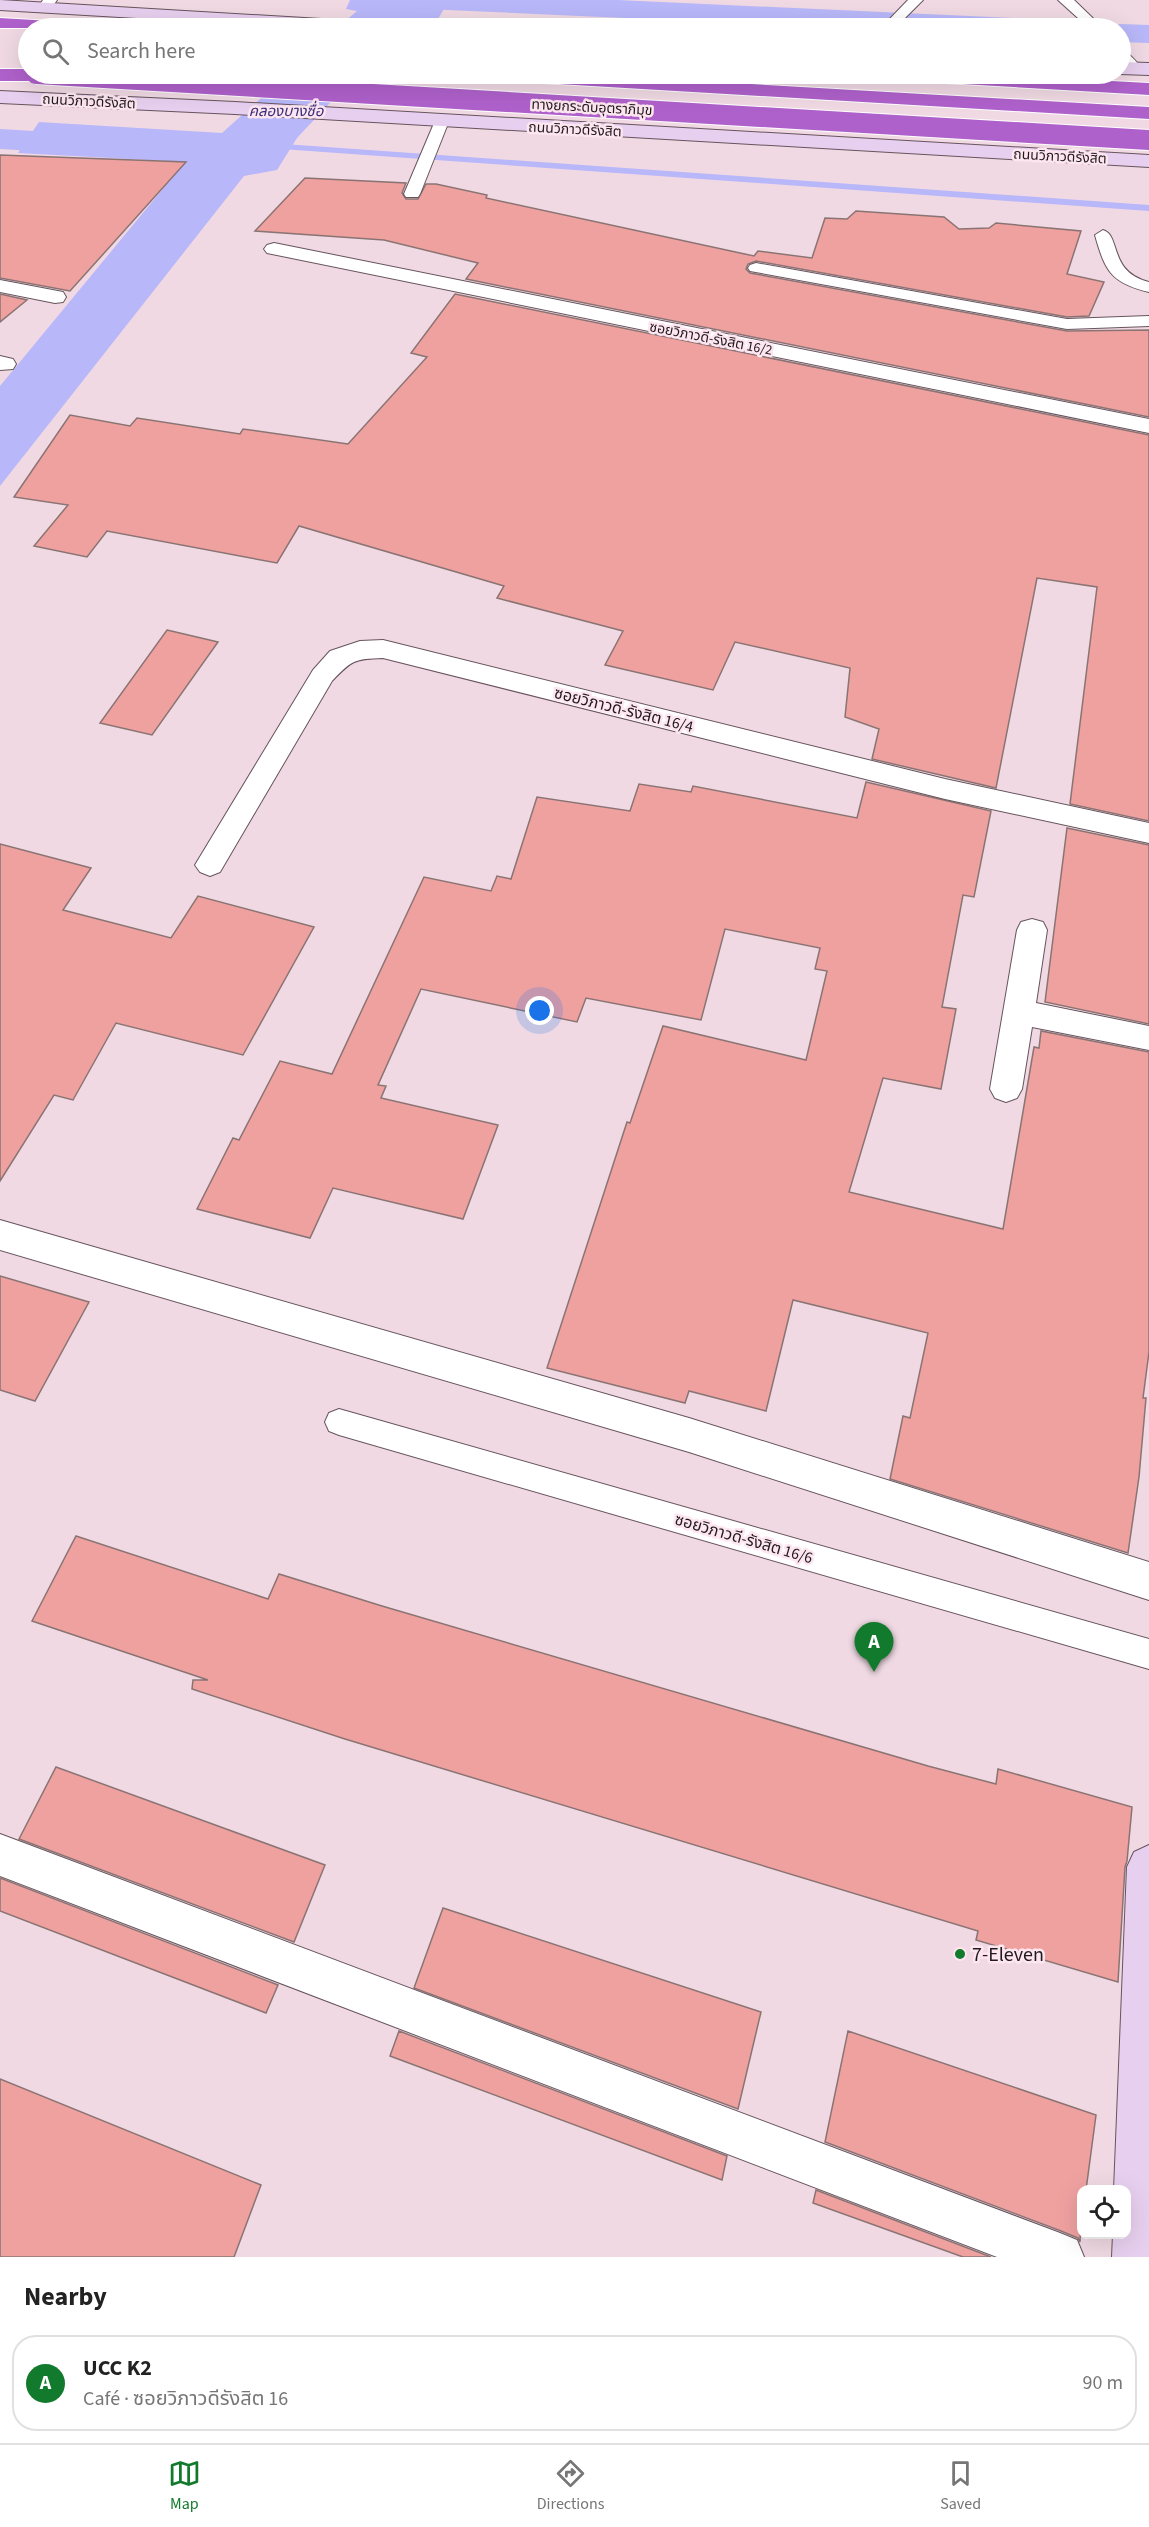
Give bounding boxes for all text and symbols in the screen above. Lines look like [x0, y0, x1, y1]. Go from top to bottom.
search box [18, 18, 1131, 84]
icon: search [39, 35, 72, 68]
text: Search here [87, 35, 195, 67]
street label: ถนนวิภาวดีรังสิต [42, 90, 136, 114]
street label: ทางยกระดับอุตราภิมุข [531, 95, 653, 121]
water label: คลองบางซื่อ [249, 100, 325, 122]
street label: ถนนวิภาวดีรังสิต [528, 118, 622, 142]
street label: ถนนวิภาวดีรังสิต [1013, 145, 1107, 169]
street label: ซอยวิภาวดี-รังสิต 16/2 [648, 317, 774, 361]
street label: ซอยวิภาวดี-รังสิต 16/4 [552, 682, 696, 738]
your location [525, 996, 554, 1025]
street label: ซอยวิภาวดี-รังสิต 16/6 [672, 1509, 815, 1569]
pin: A [854, 1622, 894, 1672]
place label: 7-Eleven [972, 1941, 1044, 1969]
marker: 7-Eleven [953, 1947, 967, 1961]
map controls [1077, 2185, 1131, 2239]
button: locate [1077, 2185, 1131, 2239]
text: Nearby [24, 2278, 107, 2315]
text: UCC K2 [83, 2352, 152, 2384]
text: A [40, 2369, 51, 2397]
text: 90 m [1083, 2369, 1123, 2397]
text: Café · ซอยวิภาวดีรังสิต 16 [83, 2385, 288, 2413]
tab: Map [168, 2457, 201, 2515]
tab: Directions [537, 2457, 604, 2515]
tab: Saved [940, 2457, 981, 2515]

